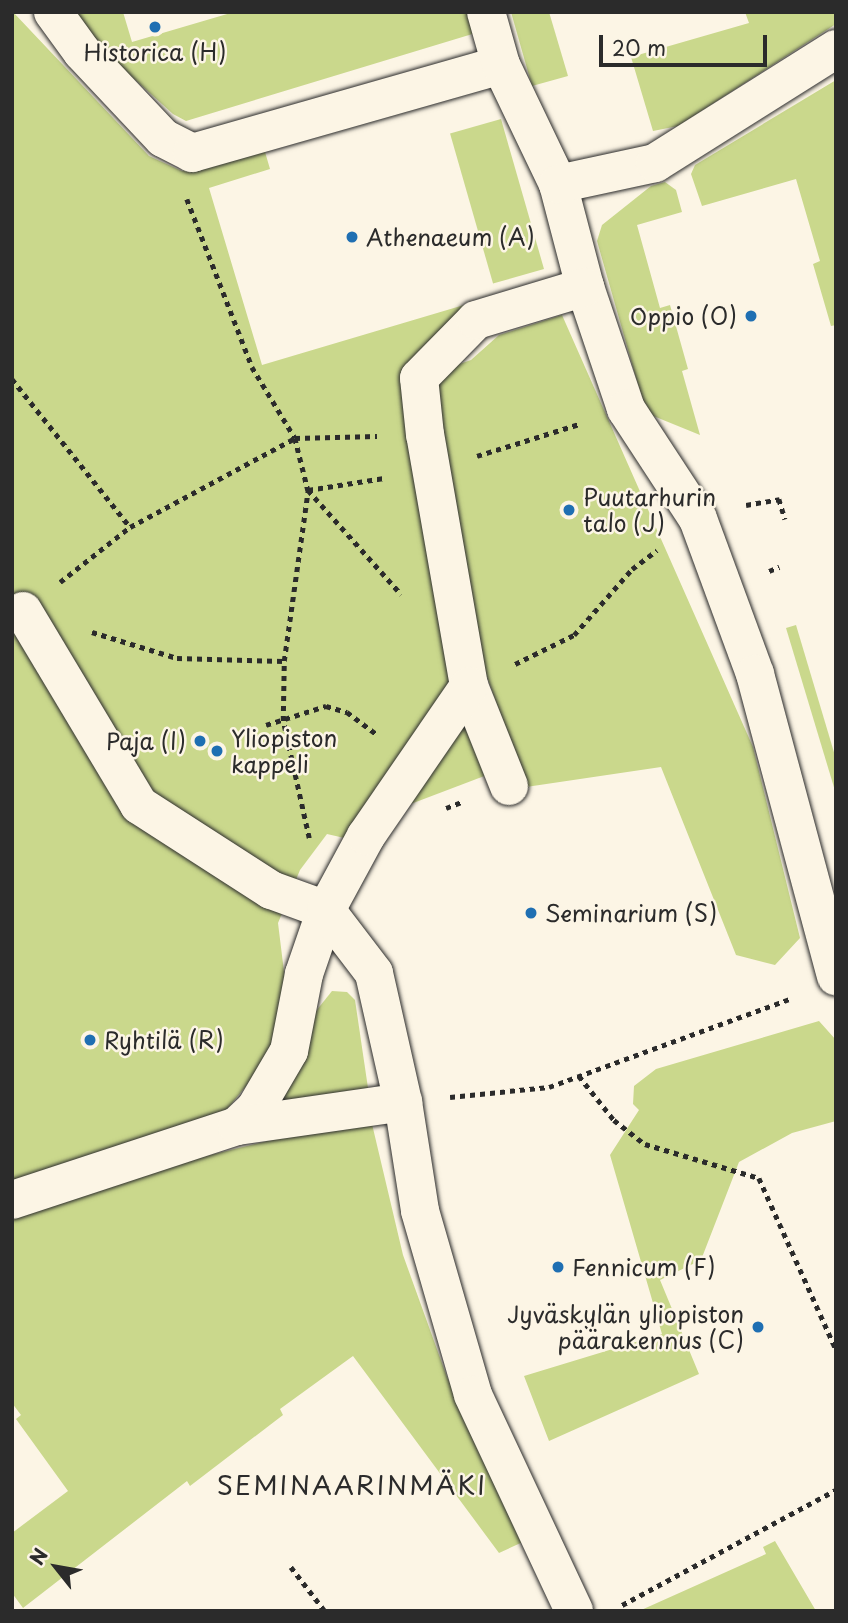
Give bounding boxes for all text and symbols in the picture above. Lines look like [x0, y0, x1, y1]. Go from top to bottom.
marker: Historica (H) [147, 19, 163, 35]
scale bar [603, 21, 771, 65]
text: 20 m [612, 31, 666, 63]
place label: Historica (H) [83, 38, 227, 66]
place label: Athenaeum (A) [366, 223, 535, 251]
marker: Athenaeum (A) [344, 229, 360, 245]
place label: Oppio (O) [629, 302, 737, 330]
marker: Oppio (O) [743, 308, 759, 324]
place label: Puutarhurin talo (J) [583, 483, 716, 537]
marker: Puutarhurin talo (J) [561, 502, 577, 518]
place label: Yliopiston kappeli [231, 724, 337, 778]
place label: Paja (I) [106, 727, 186, 755]
marker: Paja (I) [192, 733, 208, 749]
marker: Yliopiston kappeli [209, 743, 225, 759]
place label: Seminarium (S) [545, 899, 718, 927]
marker: Seminarium (S) [523, 905, 539, 921]
place label: Ryhtilä (R) [104, 1026, 224, 1054]
marker: Ryhtilä (R) [82, 1032, 98, 1048]
place label: Fennicum (F) [572, 1253, 716, 1281]
marker: Fennicum (F) [550, 1259, 566, 1275]
place label: Jyväskylän yliopiston päärakennus (C) [507, 1300, 744, 1354]
marker: Jyväskylän yliopiston päärakennus (C) [750, 1319, 766, 1335]
district label: SEMINAARINMÄKI [219, 1469, 485, 1501]
north arrow [21, 1532, 91, 1602]
text: N [22, 1543, 54, 1570]

